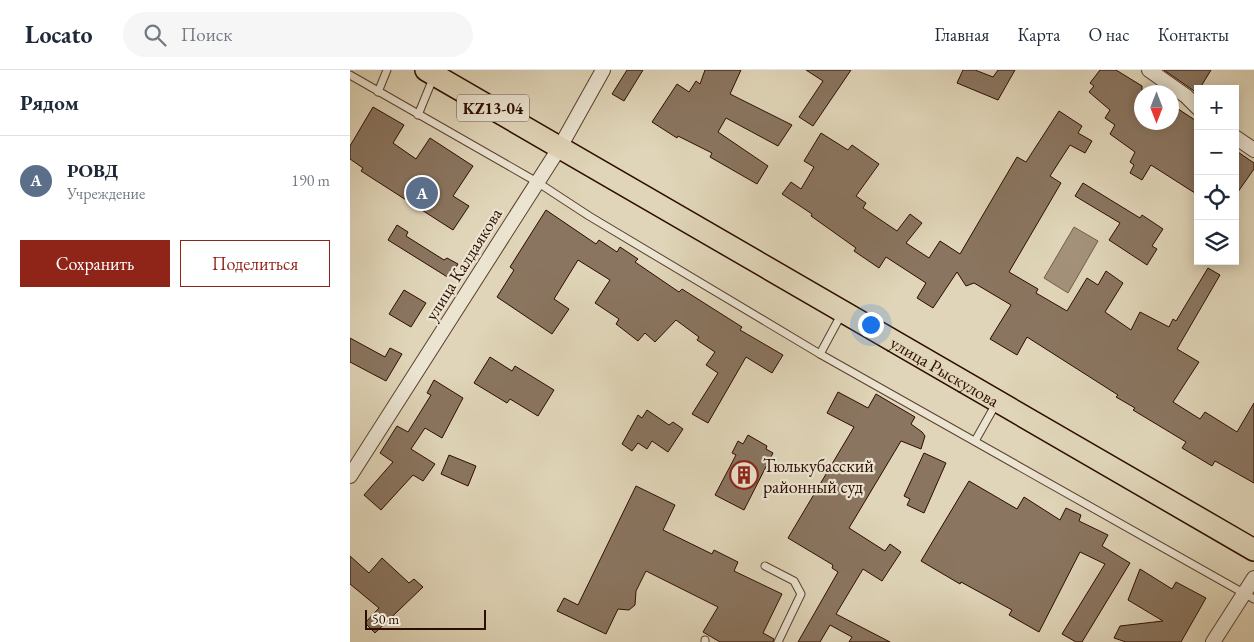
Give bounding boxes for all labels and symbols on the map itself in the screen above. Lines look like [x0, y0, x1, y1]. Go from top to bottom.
north arrow [1134, 85, 1179, 130]
road number: KZ13-04 [457, 94, 529, 122]
pin: A [406, 174, 438, 212]
street label: улица Калдаякова [419, 203, 507, 325]
your location [858, 312, 884, 338]
street label: улица Рыскулова [886, 330, 1004, 412]
place label: Тюлькубасский районный суд [763, 454, 874, 498]
building icon: Тюлькубасский районный суд [729, 460, 759, 490]
scale bar [365, 607, 486, 630]

